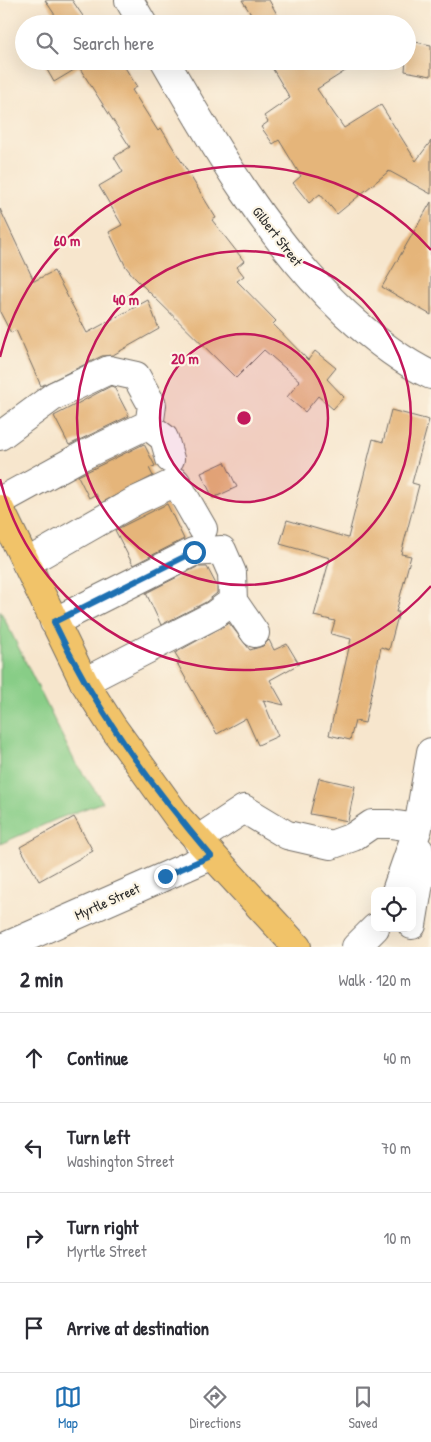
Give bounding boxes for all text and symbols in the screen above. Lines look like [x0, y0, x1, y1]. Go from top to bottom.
search box [15, 15, 416, 70]
icon: search [33, 29, 61, 57]
text: Search here [73, 30, 154, 56]
street label: Gilbert Street [249, 202, 307, 270]
text: 60 m [54, 230, 80, 251]
text: 40 m [113, 289, 139, 310]
text: 20 m [171, 348, 199, 369]
centre of rings [235, 409, 253, 427]
route start [183, 541, 206, 564]
route end [154, 865, 177, 888]
street label: Myrtle Street [71, 878, 143, 925]
map controls [371, 887, 416, 932]
button: locate [371, 887, 416, 932]
text: 2 min [20, 965, 63, 994]
text: Walk · 120 m [338, 969, 411, 991]
icon: ahead [20, 1044, 48, 1072]
text: Continue [67, 1045, 128, 1071]
text: 40 m [383, 1047, 411, 1069]
text: Turn left [67, 1124, 130, 1150]
icon: left [20, 1134, 48, 1162]
text: 70 m [381, 1137, 411, 1159]
text: Washington Street [67, 1150, 174, 1172]
text: Turn right [67, 1214, 138, 1240]
icon: right [20, 1224, 48, 1252]
text: 10 m [383, 1227, 411, 1249]
text: Myrtle Street [67, 1240, 147, 1262]
icon: arrive [20, 1314, 48, 1342]
text: Arrive at destination [67, 1315, 209, 1341]
tab: Map [54, 1383, 82, 1432]
tab: Directions [189, 1383, 241, 1432]
tab: Saved [349, 1383, 377, 1432]

